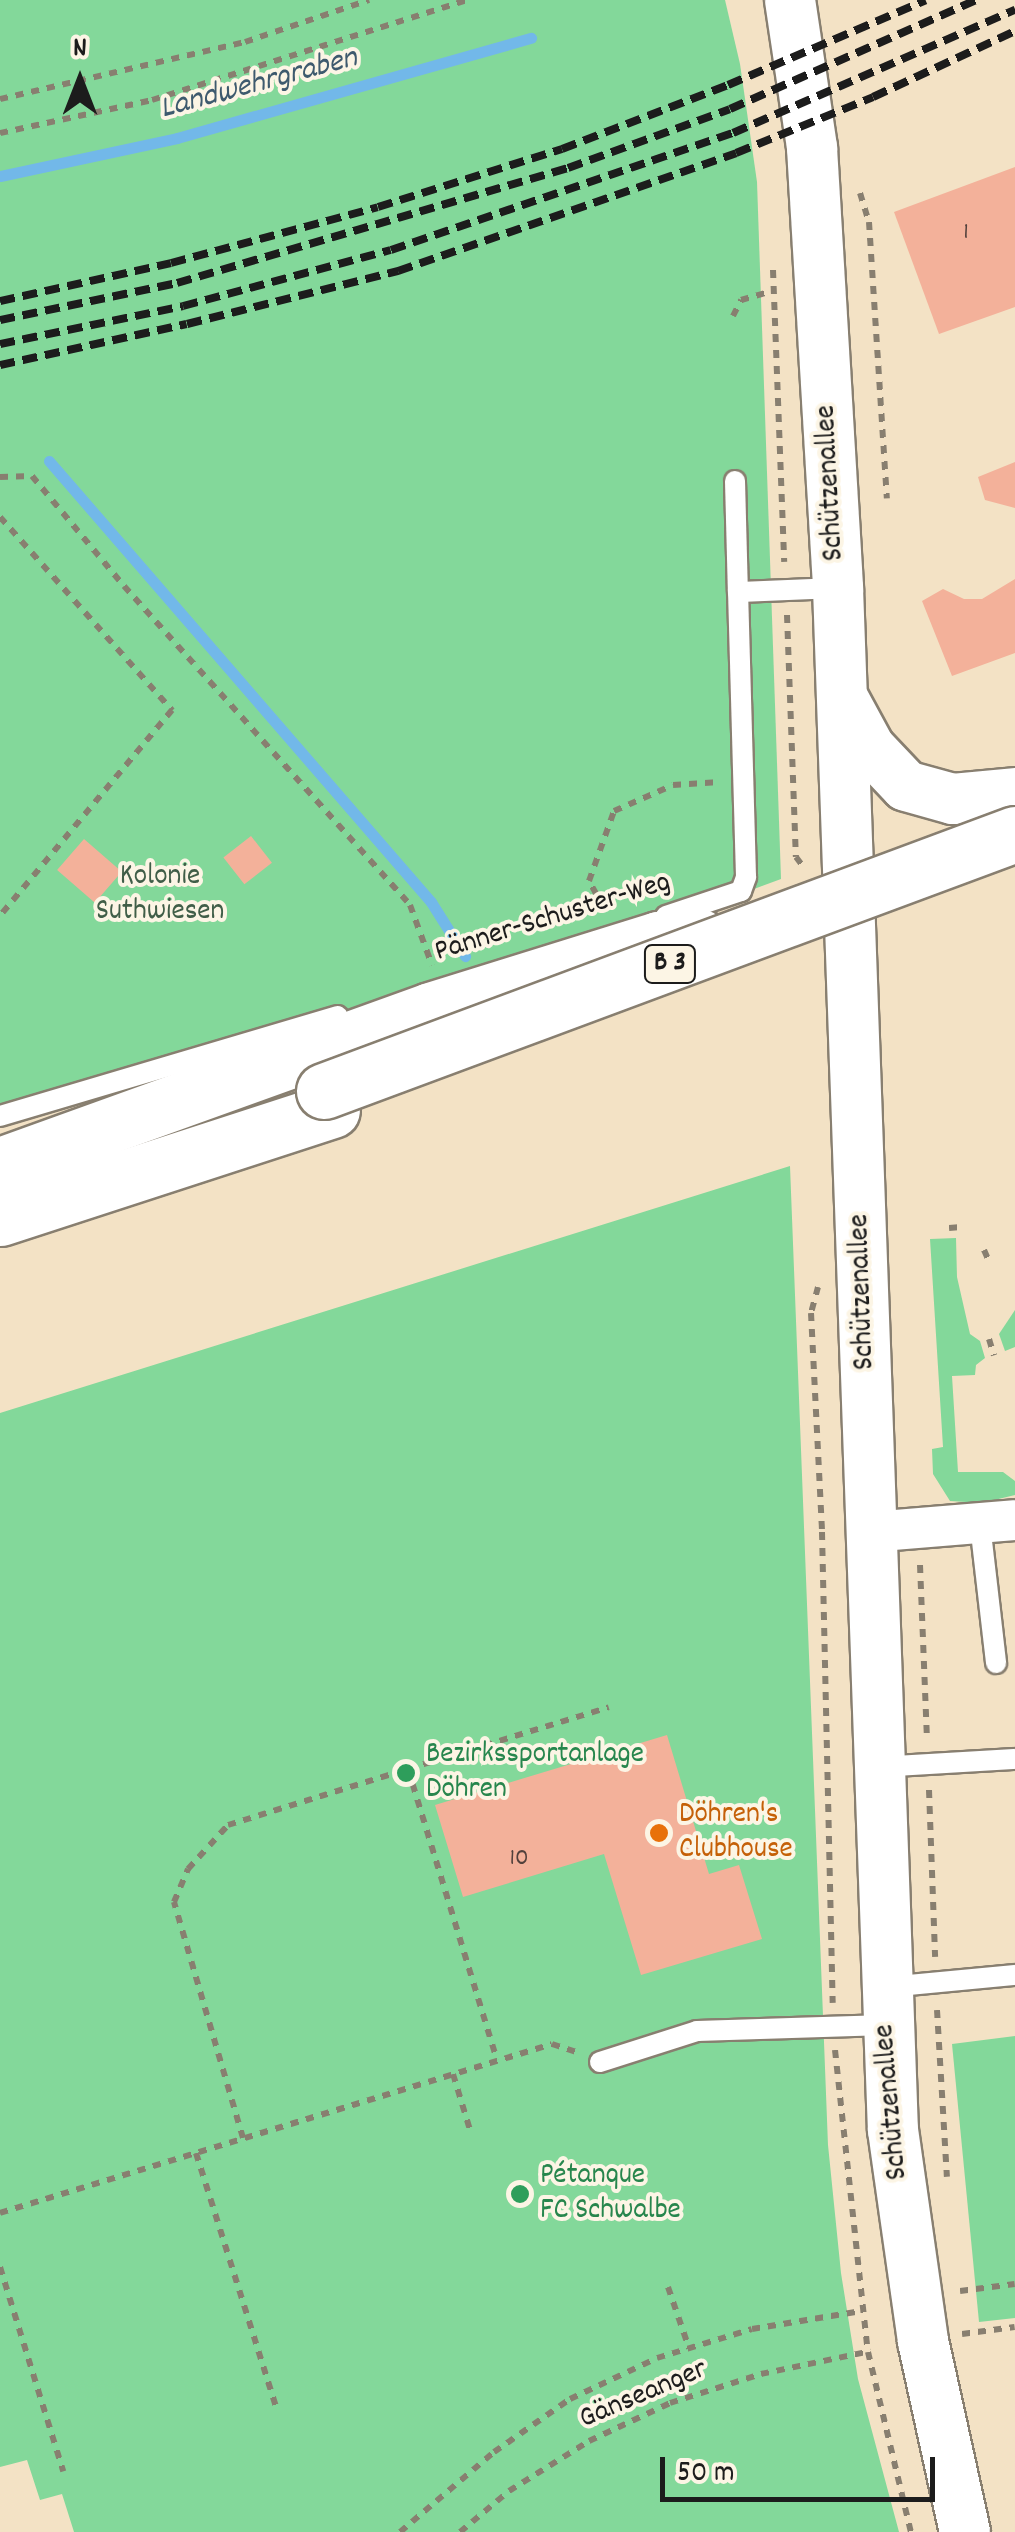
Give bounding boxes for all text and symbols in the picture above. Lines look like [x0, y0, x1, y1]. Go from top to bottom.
north arrow [30, 30, 130, 130]
text: N [73, 30, 87, 70]
water label: Landwehrgraben [156, 40, 362, 130]
house number: 1 [963, 218, 969, 248]
street label: Schützenallee [810, 404, 854, 562]
park label: Kolonie Suthwiesen [96, 860, 224, 930]
street label: Pänner-Schuster-Weg [431, 866, 675, 972]
road number: B 3 [642, 941, 698, 987]
street label: Schützenallee [843, 1213, 885, 1371]
place label: Bezirkssportanlage Döhren [426, 1738, 644, 1808]
marker: Bezirkssportanlage Döhren [395, 1762, 417, 1784]
place label: Döhren's Clubhouse [679, 1798, 793, 1868]
marker: Döhren's Clubhouse [648, 1822, 670, 1844]
house number: 10 [509, 1844, 529, 1874]
street label: Schützenallee [868, 2023, 918, 2181]
place label: Pétanque FC Schwalbe [540, 2159, 681, 2230]
marker: Pétanque FC Schwalbe [509, 2183, 531, 2205]
street label: Gänseanger [575, 2353, 713, 2439]
scale bar [665, 2437, 940, 2499]
text: 50 m [677, 2453, 735, 2496]

